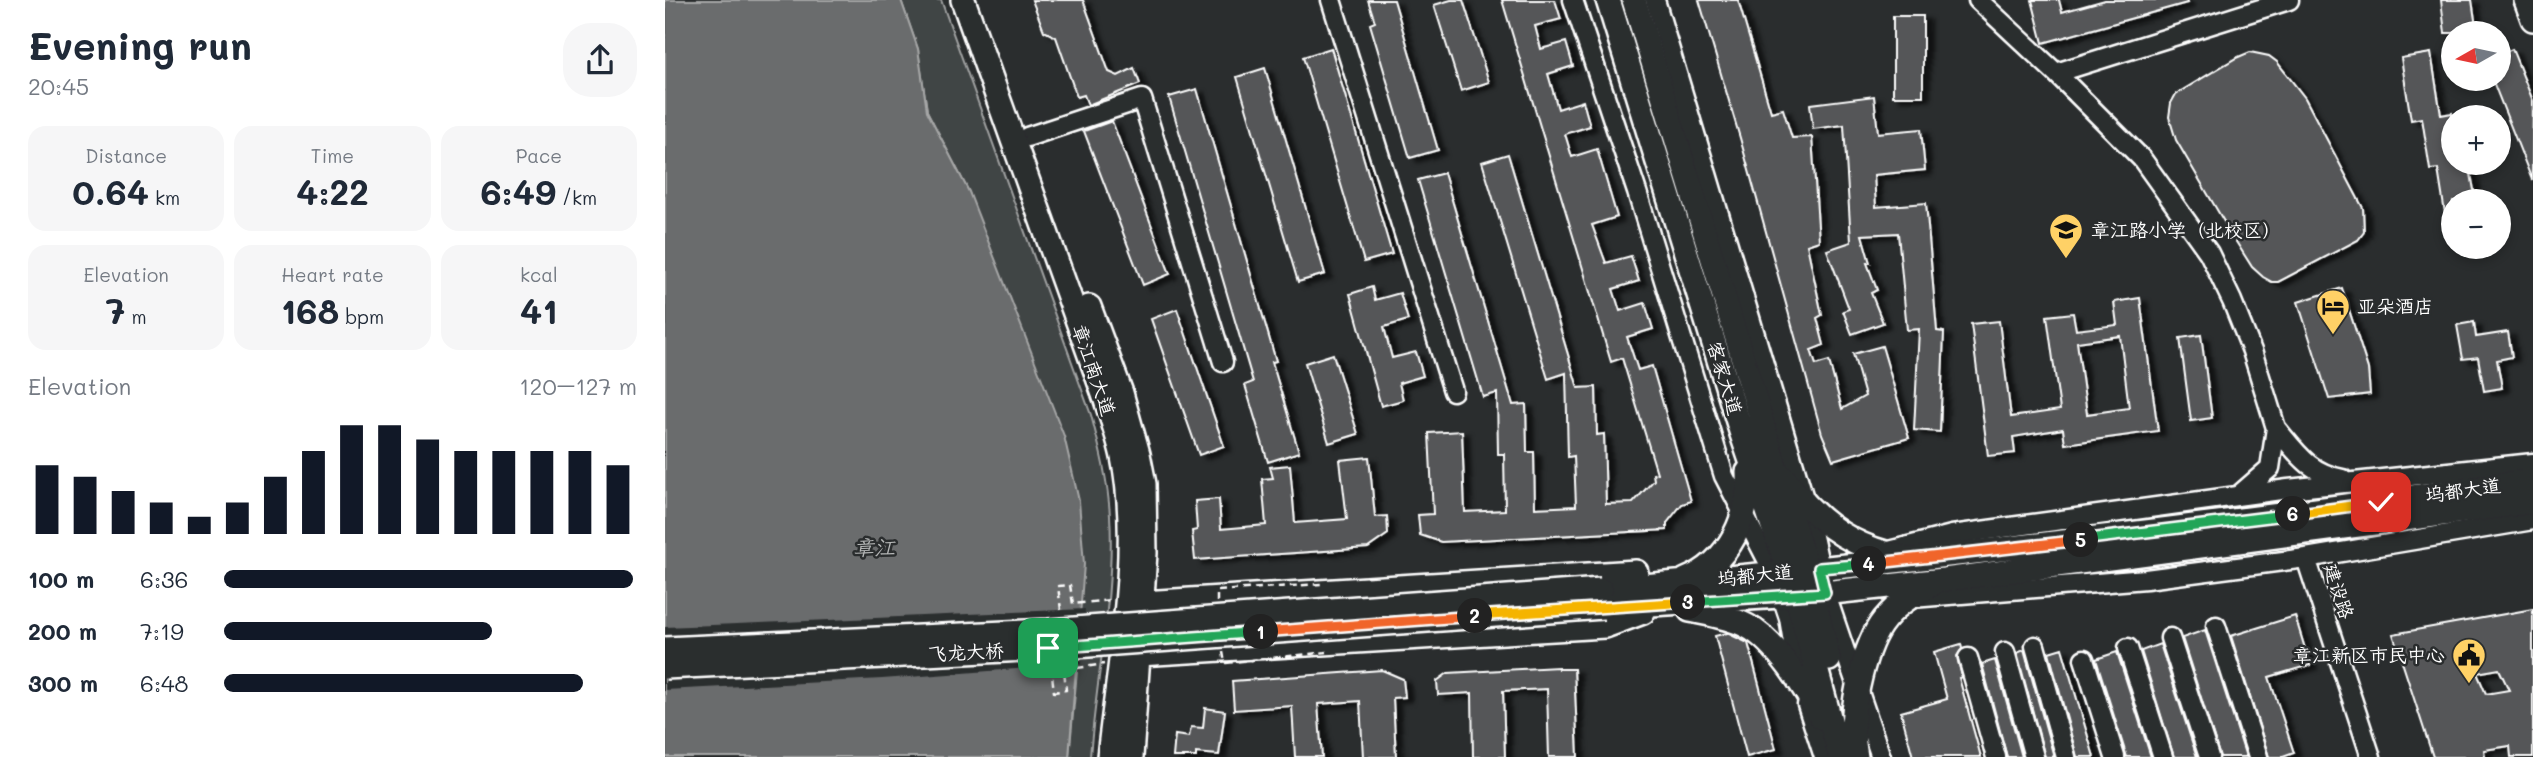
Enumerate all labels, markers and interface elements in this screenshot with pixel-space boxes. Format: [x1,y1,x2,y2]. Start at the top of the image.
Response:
text: Evening run [28,20,252,70]
north arrow [2441,21,2511,91]
map controls [2441,21,2511,259]
button: share [563,23,637,97]
text: 20:45 [28,71,89,101]
button: + [2441,105,2511,175]
text: Distance [85,143,167,168]
text: Time [311,143,354,168]
text: Pace [516,143,562,168]
text: 0.64 [72,168,149,214]
text: 4:22 [296,168,369,214]
text: 6:49 [480,168,556,214]
text: km [149,185,180,210]
text: /km [556,185,597,210]
button: − [2441,189,2511,259]
school or university icon: 章江路小学（北校区） [2047,211,2085,260]
place label: 章江路小学（北校区） [2091,217,2281,242]
text: Elevation [84,262,169,287]
text: Heart rate [281,262,384,287]
text: kcal [520,262,558,287]
text: 7 [106,287,125,333]
text: 168 [281,287,339,333]
text: 41 [520,287,558,333]
hotel icon: 亚朵酒店 [2314,287,2352,336]
place label: 亚朵酒店 [2357,293,2433,318]
text: m [125,304,147,329]
text: bpm [339,304,384,329]
street label: 章江南大道 [1067,321,1122,419]
street label: 客家大道 [1702,338,1749,418]
text: Elevation [28,371,131,401]
text: 120–127 m [519,371,637,401]
pin [2351,472,2411,532]
street label: 坞都大道 [2424,472,2502,507]
icon: check [2362,483,2400,521]
pin: 6 [2275,496,2311,532]
text: 6 [2287,501,2298,526]
pin: 5 [2063,522,2099,558]
text: 5 [2075,527,2086,552]
water label: 章江 [853,533,896,560]
pin: 4 [1851,546,1887,582]
text: 4 [1862,551,1875,576]
street label: 坞都大道 [1716,558,1794,591]
street label: 建设路 [2319,560,2360,622]
text: 100 m [28,564,94,594]
text: 6:36 [140,564,188,594]
pin: 3 [1671,584,1705,620]
text: 3 [1682,589,1693,614]
pin: 2 [1457,598,1493,634]
text: 2 [1469,603,1480,628]
pin: 1 [1243,614,1279,650]
text: 200 m [28,616,97,646]
text: 7:19 [140,616,184,646]
pin [1018,618,1078,678]
text: 1 [1256,619,1265,644]
icon: arrive [1029,629,1067,667]
public building icon: 章江新区市民中心 [2450,636,2488,685]
street label: 飞龙大桥 [927,637,1005,666]
place label: 章江新区市民中心 [2293,642,2445,667]
text: 300 m [28,668,98,698]
text: 6:48 [140,668,188,698]

